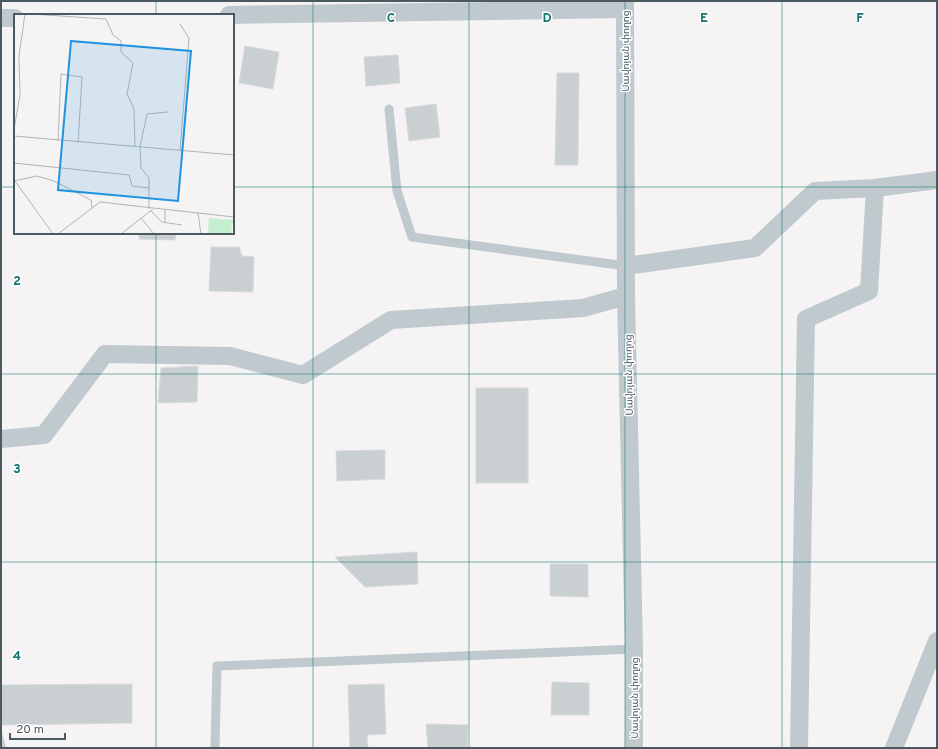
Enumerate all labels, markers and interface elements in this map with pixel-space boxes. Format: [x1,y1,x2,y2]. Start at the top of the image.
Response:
street label: Սավոյան փողոց [620,10,633,92]
text: C [387,11,395,27]
text: D [542,11,552,27]
text: E [700,11,708,27]
text: F [856,11,864,27]
inset map [14,14,234,234]
text: 2 [13,274,21,290]
street label: Սավոյան փողոց [622,334,637,416]
text: 3 [13,462,21,478]
text: 4 [13,649,21,665]
street label: Սավոյան փողոց [629,657,642,739]
scale bar [10,715,65,741]
text: 20 m [16,722,44,738]

